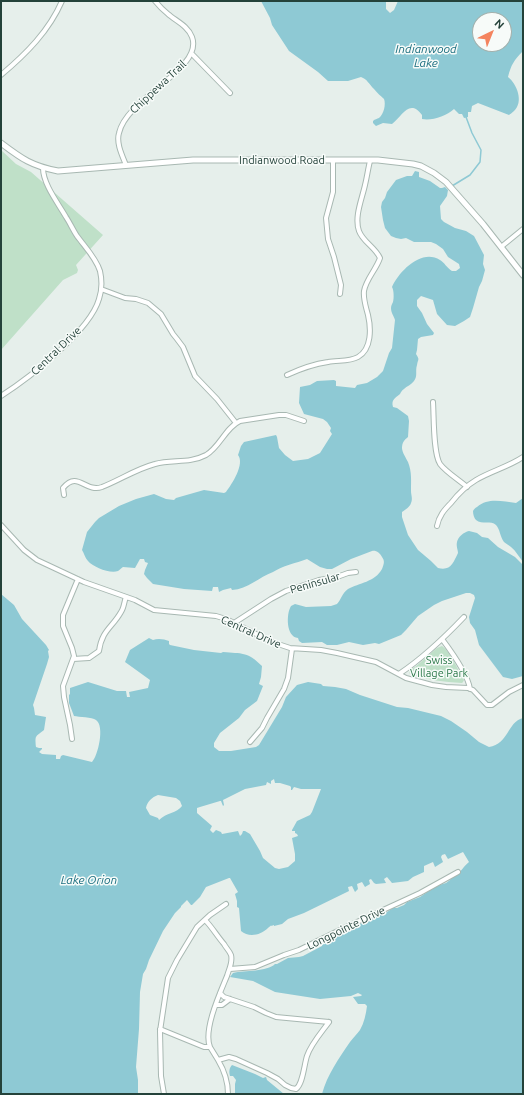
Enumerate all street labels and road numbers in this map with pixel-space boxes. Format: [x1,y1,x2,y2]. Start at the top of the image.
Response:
street label: Chippewa Trail [127,57,189,117]
street label: Indianwood Road [239,153,325,167]
street label: Central Drive [28,324,84,378]
street label: Peninsular [288,570,342,596]
street label: Central Drive [219,613,283,651]
street label: Longpointe Drive [305,903,387,953]

